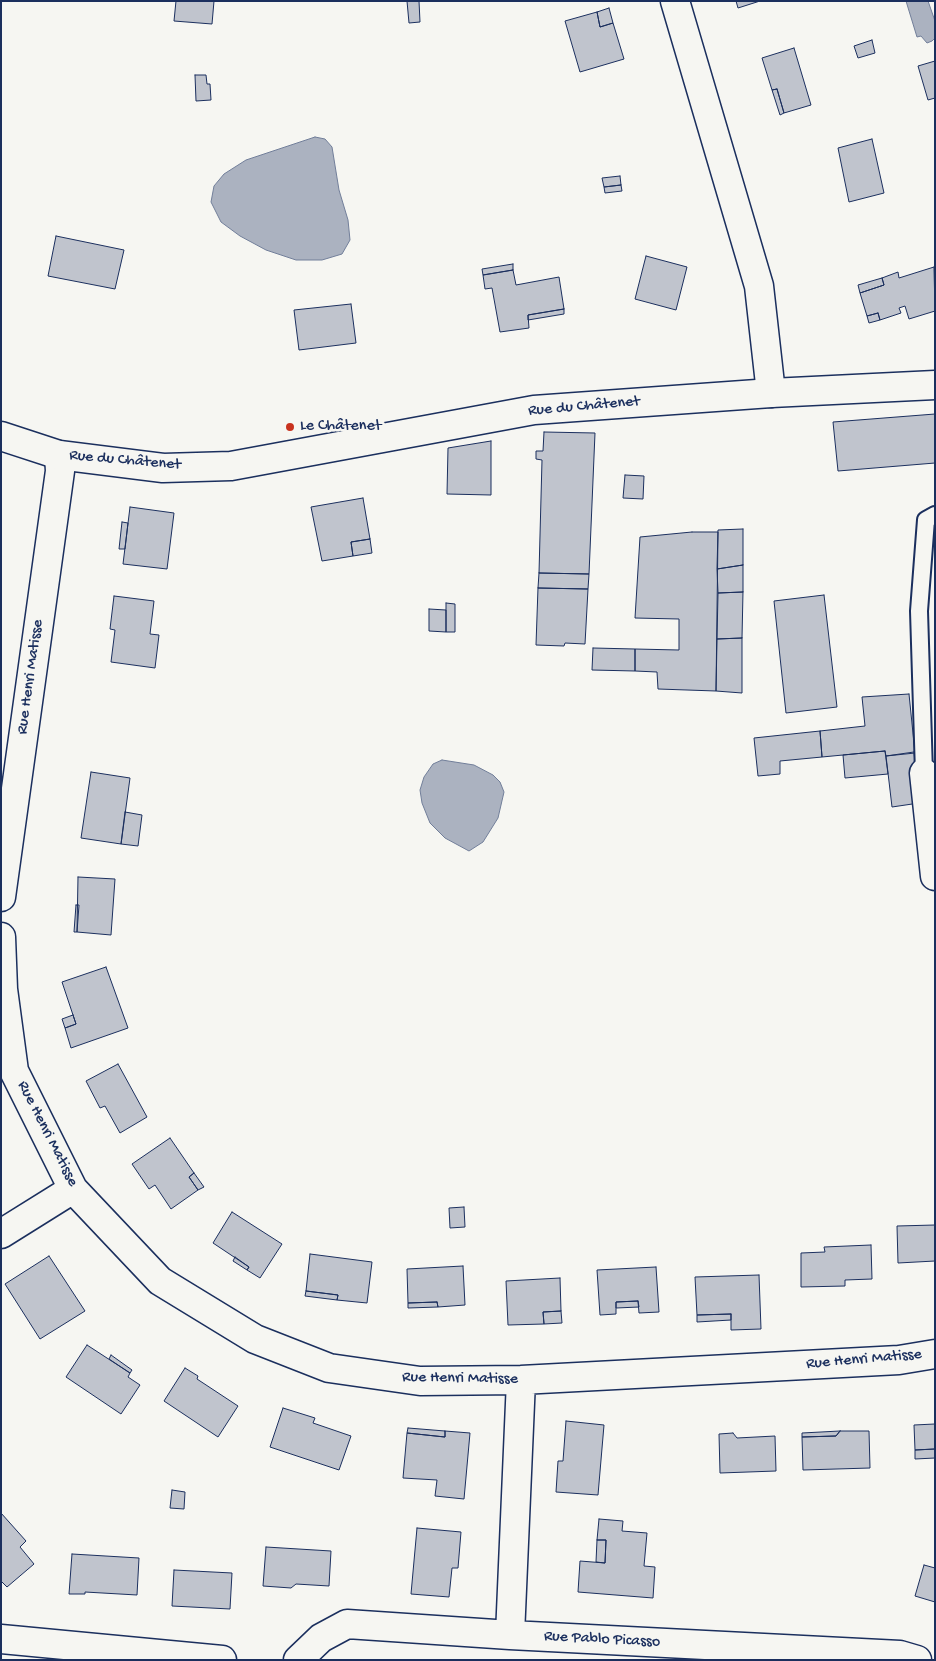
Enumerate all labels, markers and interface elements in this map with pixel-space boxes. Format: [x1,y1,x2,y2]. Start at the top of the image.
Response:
street label: Rue du Châtenet [527,393,641,421]
place label: Le Châtenet [300,417,381,437]
marker: Le Châtenet [284,421,296,433]
street label: Rue du Châtenet [68,447,182,475]
street label: Rue Henri Matisse [13,618,49,736]
street label: Rue Henri Matisse [12,1078,82,1190]
street label: Rue Henri Matisse [805,1345,923,1375]
street label: Rue Henri Matisse [402,1368,518,1390]
street label: Rue Pablo Picasso [543,1627,661,1653]

